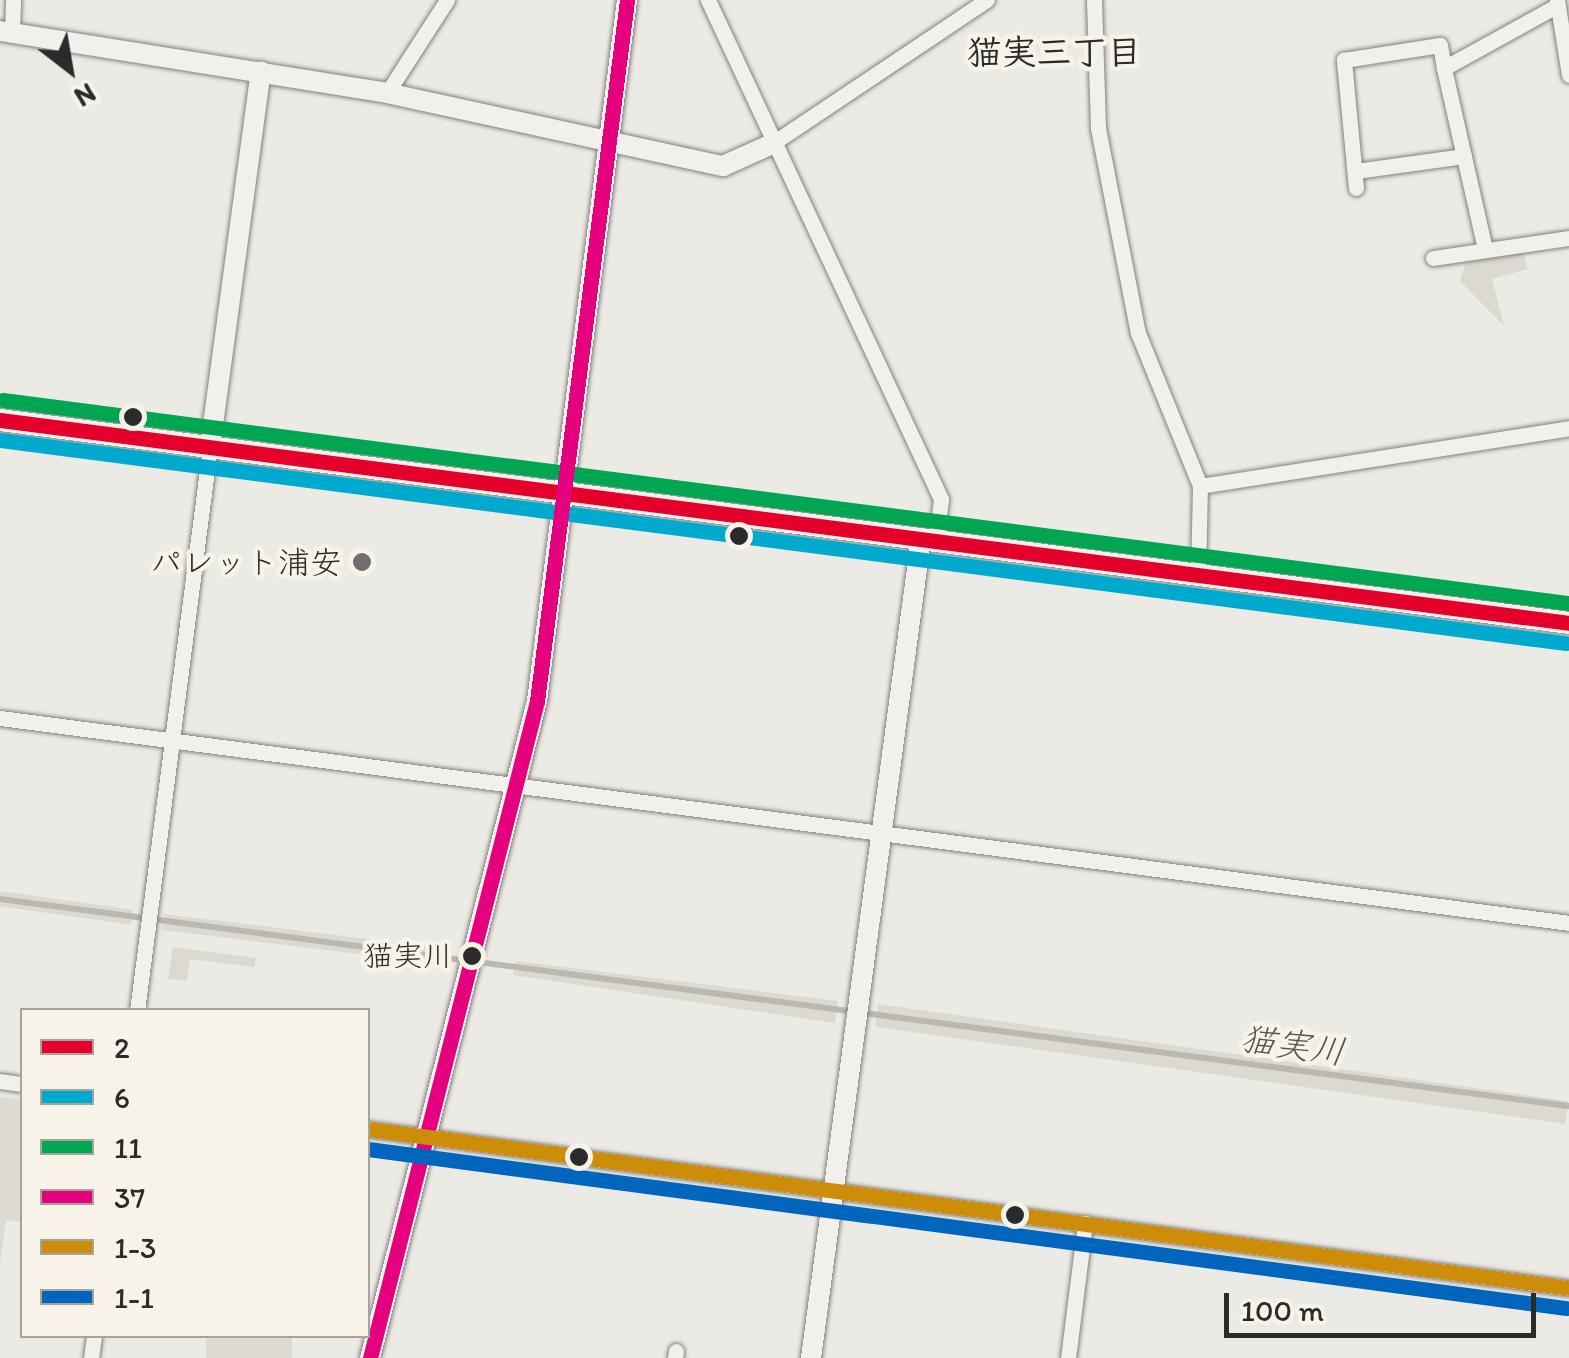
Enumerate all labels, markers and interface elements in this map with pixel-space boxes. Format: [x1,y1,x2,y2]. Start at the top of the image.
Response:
north arrow [20,20,120,120]
district label: 猫実三丁目 [967,31,1141,73]
text: N [69,76,102,115]
unlabelled marker [123,407,143,427]
unlabelled marker [729,526,749,546]
place label: パレット浦安 [150,543,342,581]
marker: パレット浦安 [351,551,373,573]
place label: 猫実川 [363,938,453,974]
marker: 猫実川 [462,946,482,966]
legend [20,1008,370,1338]
water label: 猫実川 [1238,1017,1348,1073]
text: 2 [114,1029,130,1066]
text: 6 [114,1079,130,1116]
text: 11 [114,1129,142,1166]
unlabelled marker [569,1147,589,1167]
text: 37 [114,1179,145,1216]
unlabelled marker [1005,1205,1025,1225]
text: 1-3 [114,1229,156,1266]
scale bar [1229,1273,1542,1335]
text: 1-1 [114,1279,154,1316]
text: 100 m [1241,1292,1324,1329]

